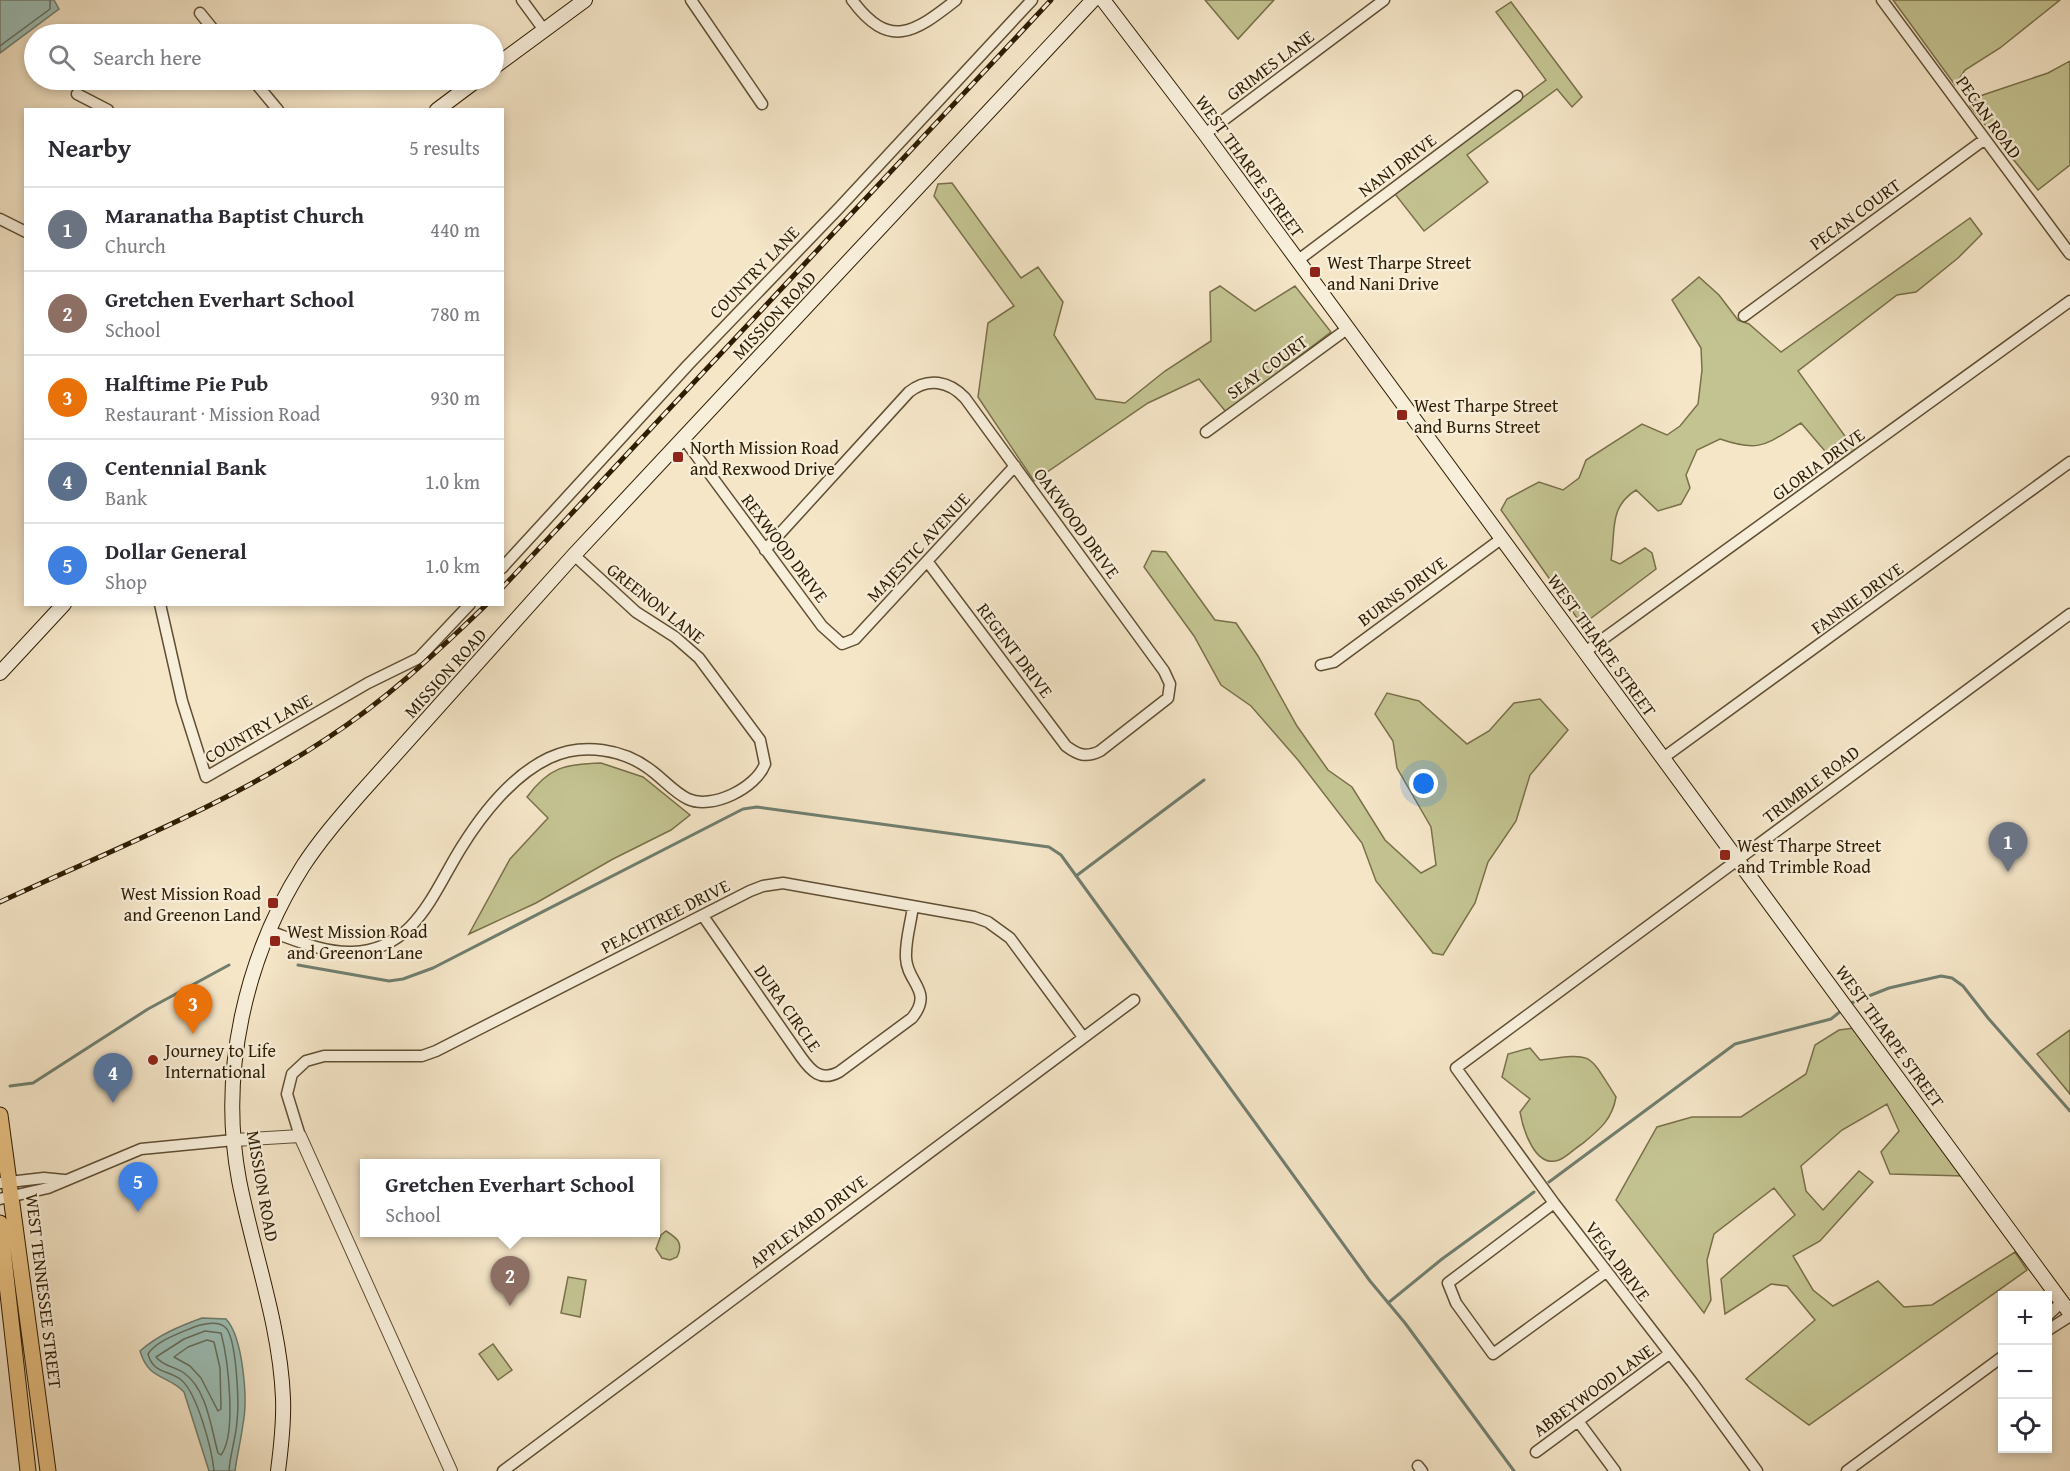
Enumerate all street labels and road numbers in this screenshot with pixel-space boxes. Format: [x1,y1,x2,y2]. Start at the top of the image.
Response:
street label: GRIMES LANE [1220,23,1320,107]
street label: PECAN ROAD [1949,70,2029,164]
street label: WEST THARPE STREET [1189,89,1311,243]
street label: NANI DRIVE [1352,127,1442,203]
street label: PECAN COURT [1804,172,1906,256]
street label: COUNTRY LANE [703,219,805,325]
street label: MISSION ROAD [726,265,822,365]
street label: SEAY COURT [1221,328,1313,406]
street label: GLORIA DRIVE [1766,421,1870,507]
street label: OAKWOOD DRIVE [1027,462,1127,584]
street label: MAJESTIC AVENUE [860,486,976,608]
street label: REXWOOD DRIVE [735,488,835,608]
street label: BURNS DRIVE [1352,549,1452,633]
street label: FANNIE DRIVE [1805,555,1909,641]
street label: GREENON LANE [601,556,711,650]
street label: WEST THARPE STREET [1541,568,1663,722]
street label: REGENT DRIVE [970,597,1060,703]
street label: MISSION ROAD [397,622,493,724]
street label: COUNTRY LANE [199,686,317,770]
street label: TRIMBLE ROAD [1757,738,1865,830]
street label: PEACHTREE DRIVE [596,872,734,960]
street label: DURA CIRCLE [748,959,828,1057]
street label: WEST THARPE STREET [1829,959,1951,1113]
street label: MISSION ROAD [240,1128,286,1244]
street label: APPLEYARD DRIVE [743,1168,873,1274]
street label: WEST TENNESSEE STREET [19,1192,69,1390]
street label: VEGA DRIVE [1579,1215,1657,1307]
street label: ABBEYWOOD LANE [1527,1337,1659,1443]

